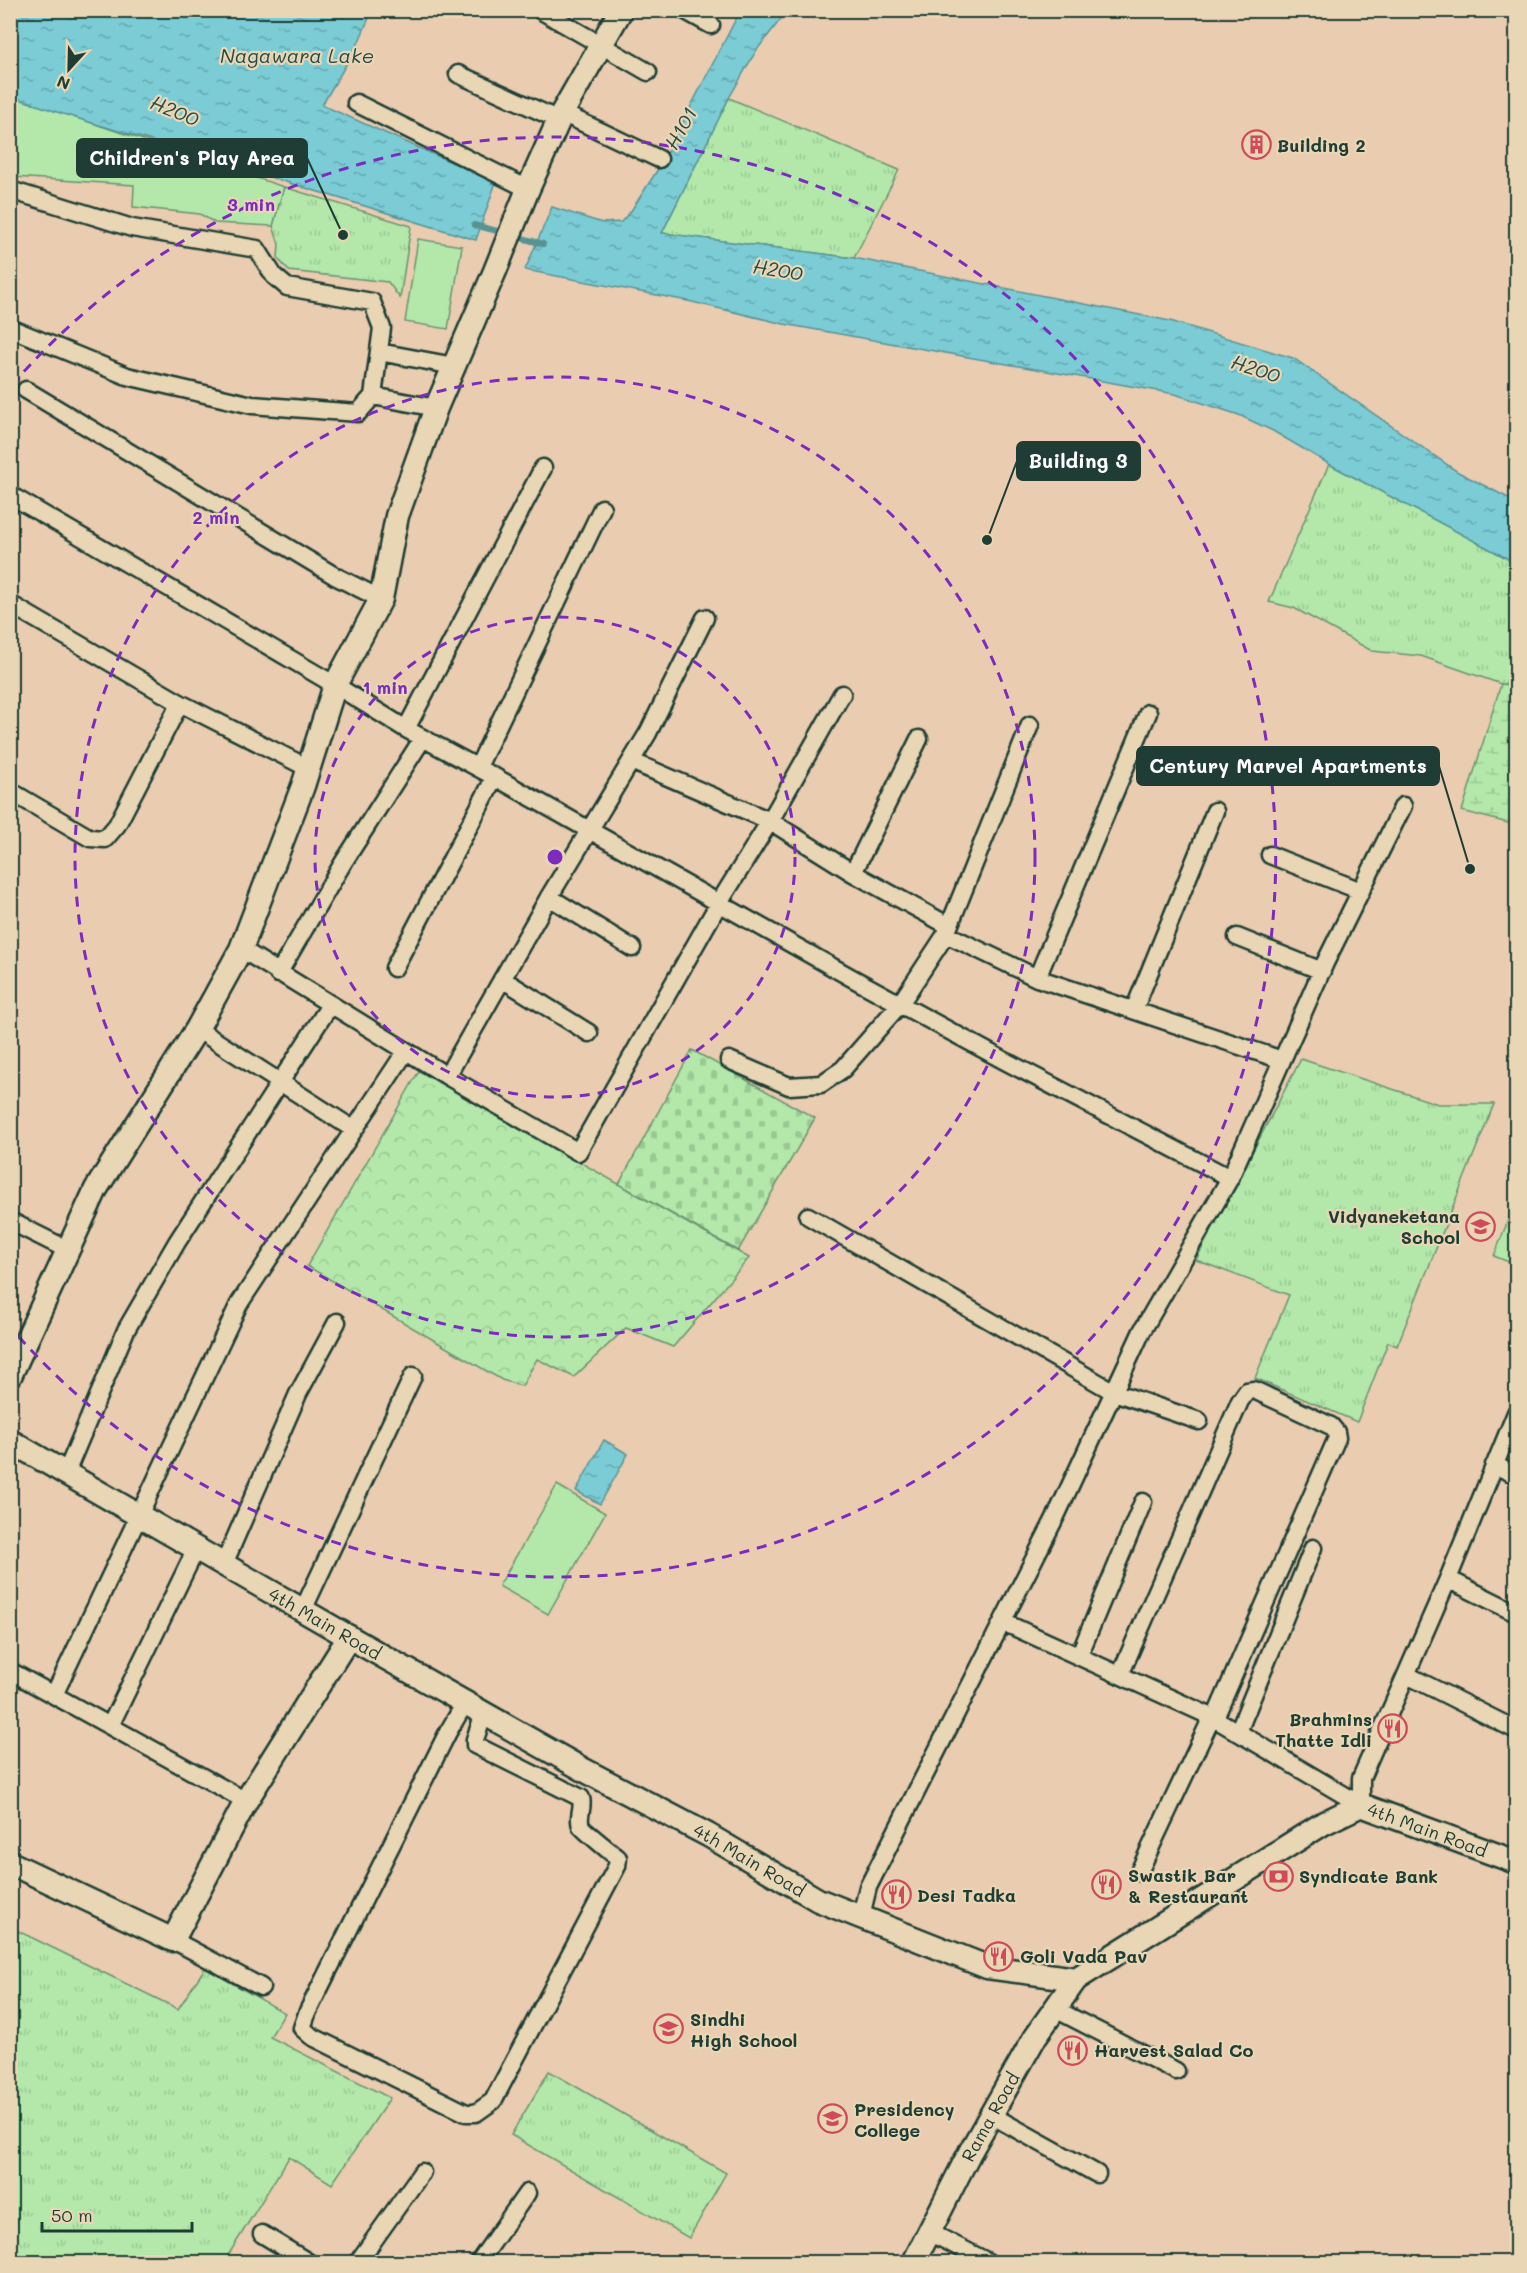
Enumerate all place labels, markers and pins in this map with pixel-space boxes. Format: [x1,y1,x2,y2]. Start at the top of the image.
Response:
building icon: Building 2 [1240,129,1272,161]
place label: Building 2 [1277,133,1365,157]
callout: Children's Play Area [77,139,307,177]
callout: Building 3 [1017,442,1140,480]
callout: Century Marvel Apartments [1137,747,1439,785]
centre of rings [545,847,565,867]
place label: Vidyaneketana School [1328,1204,1460,1249]
school or university icon: Vidyaneketana School [1465,1210,1497,1242]
place label: Brahmins Thatte Idli [1275,1707,1372,1752]
restaurant icon: Brahmins Thatte Idli [1377,1713,1409,1745]
bank icon: Syndicate Bank [1262,1860,1294,1892]
place label: Swastik Bar & Restaurant [1128,1863,1248,1908]
place label: Syndicate Bank [1299,1864,1438,1888]
restaurant icon: Swastik Bar & Restaurant [1091,1869,1123,1901]
restaurant icon: Desi Tadka [880,1879,912,1911]
place label: Desi Tadka [917,1883,1016,1907]
restaurant icon: Goli Vada Pav [983,1940,1015,1972]
place label: Goli Vada Pav [1020,1944,1147,1968]
place label: Sindhi High School [690,2007,797,2052]
school or university icon: Sindhi High School [653,2013,685,2045]
restaurant icon: Harvest Salad Co [1057,2034,1089,2066]
place label: Harvest Salad Co [1094,2038,1253,2062]
place label: Presidency College [854,2097,955,2142]
school or university icon: Presidency College [817,2103,849,2135]

